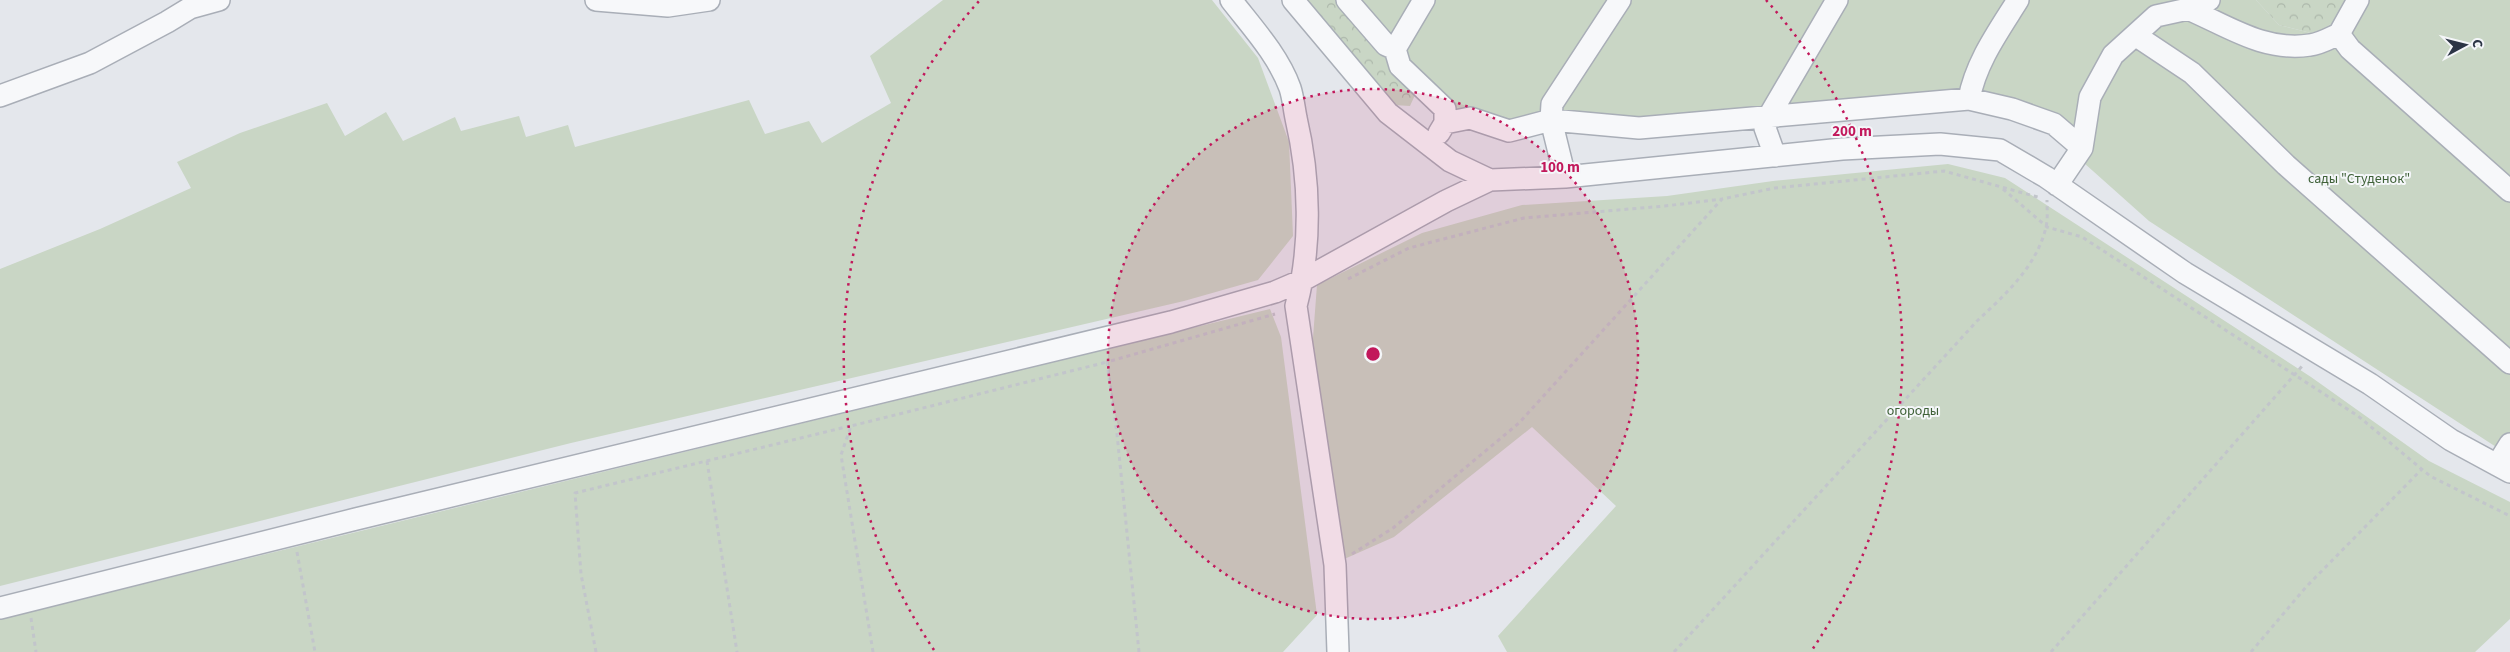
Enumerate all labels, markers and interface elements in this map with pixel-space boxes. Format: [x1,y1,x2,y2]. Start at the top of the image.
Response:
north arrow [2440,20,2490,70]
text: С [2466,38,2487,49]
text: 200 m [1832,121,1872,142]
text: 100 m [1540,157,1580,178]
park label: сады "Студенок" [2308,169,2410,189]
centre of rings [1364,345,1382,363]
park label: огороды [1887,401,1939,421]

